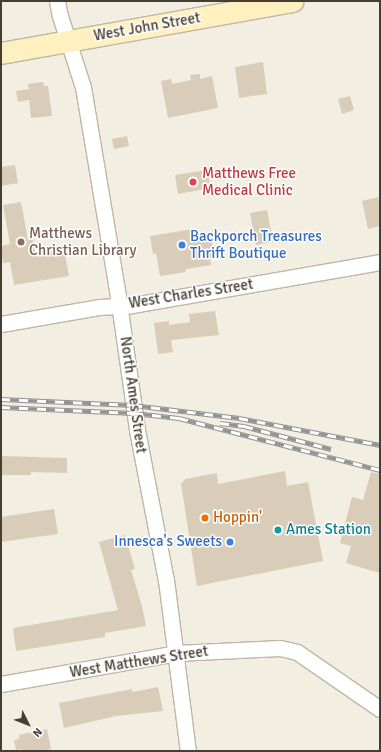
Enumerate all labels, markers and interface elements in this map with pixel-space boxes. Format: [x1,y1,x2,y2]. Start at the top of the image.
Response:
street label: West John Street [92,9,202,45]
place label: Matthews Free Medical Clinic [202,164,296,199]
marker: Matthews Free Medical Clinic [187,176,199,188]
place label: Matthews Christian Library [29,224,137,259]
place label: Backporch Treasures Thrift Boutique [190,227,322,262]
marker: Matthews Christian Library [16,237,26,247]
marker: Backporch Treasures Thrift Boutique [177,240,187,250]
street label: West Charles Street [127,275,255,313]
street label: North Ames Street [116,335,150,455]
place label: Hoppin' [213,509,262,527]
marker: Hoppin' [200,513,210,523]
place label: Ames Station [286,521,371,539]
marker: Ames Station [273,525,283,535]
place label: Innesca's Sweets [114,533,222,551]
marker: Innesca's Sweets [225,537,235,547]
street label: West Matthews Street [68,642,210,682]
north arrow [8,704,48,744]
text: N [30,725,45,740]

